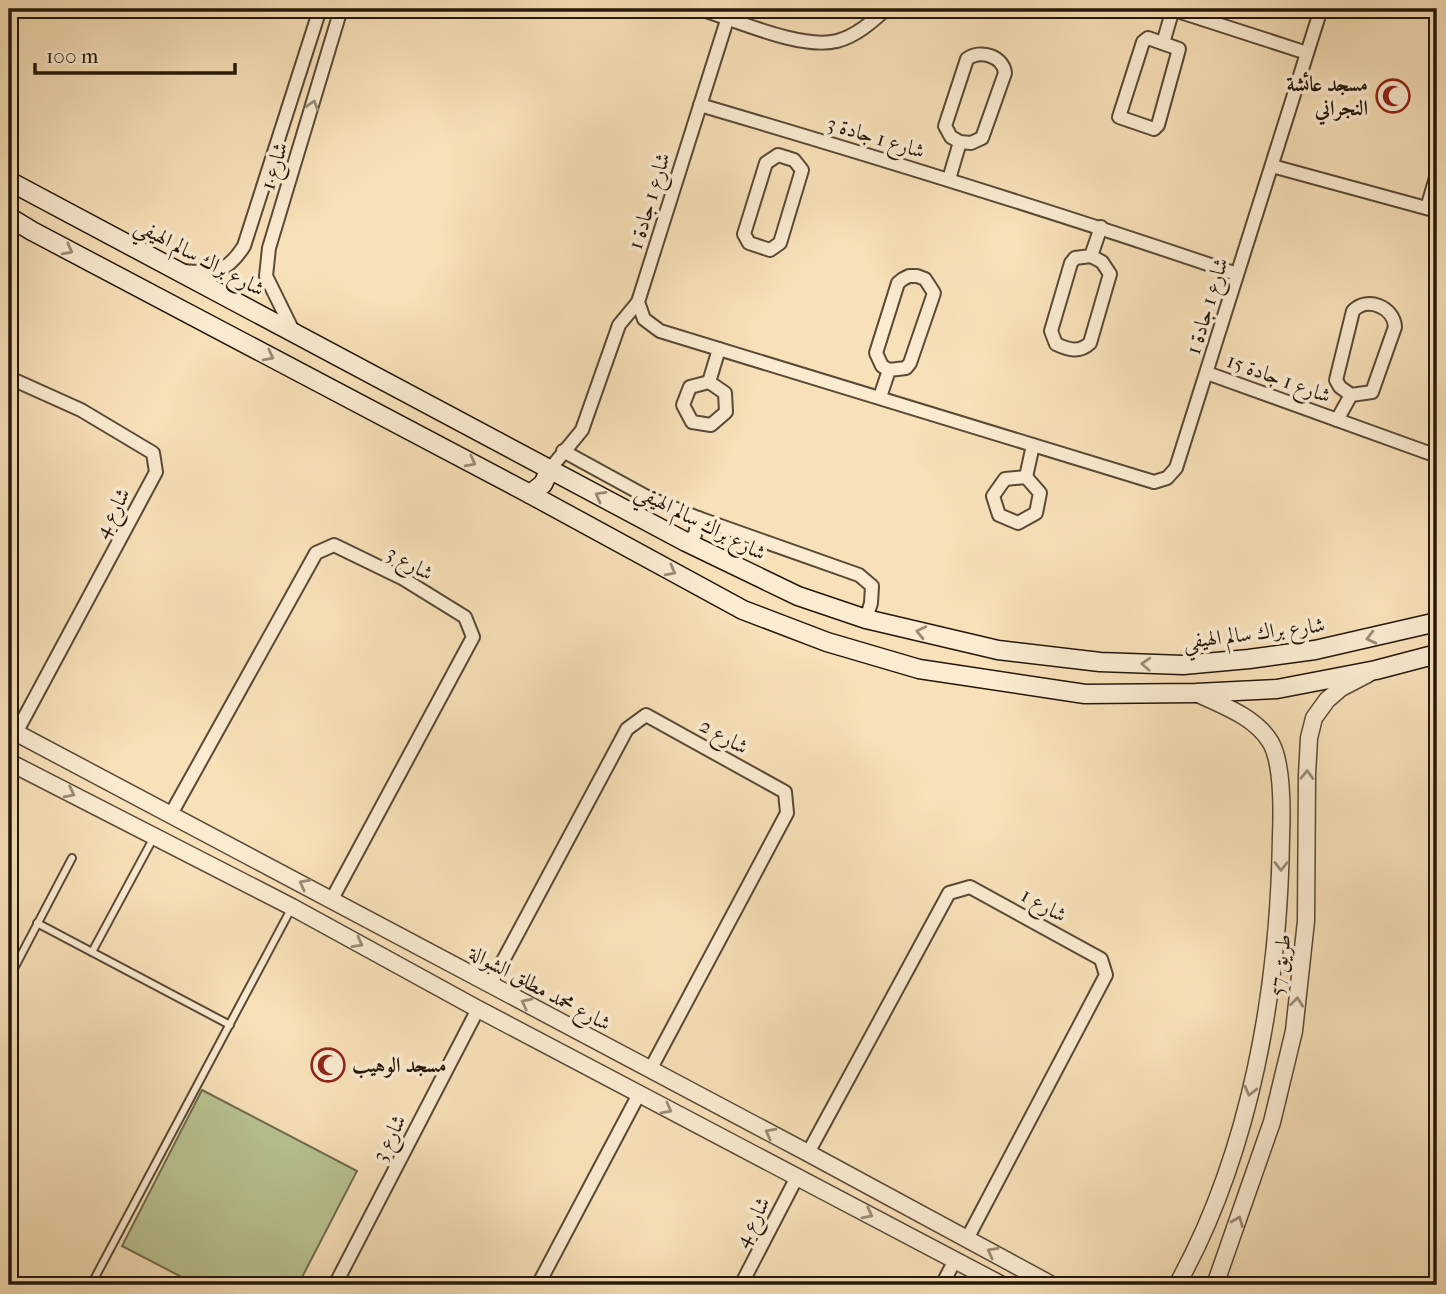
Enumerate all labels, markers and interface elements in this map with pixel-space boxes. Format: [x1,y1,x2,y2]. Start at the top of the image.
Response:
scale bar [35,32,234,76]
text: 100 m [46,44,99,68]
place label: مسجد عائشة النجراني [1286,72,1368,126]
mosque icon: مسجد عائشة النجراني [1374,77,1412,115]
one-way arrow [304,99,319,111]
street label: شارع 1 جادة 3 [823,111,928,169]
street label: شارع 1 [255,139,298,194]
street label: شارع 1 جادة 1 [623,150,681,254]
street label: شارع براك سالم الهيفي [128,213,269,308]
one-way arrow [61,242,73,256]
street label: شارع 1 جادة 1 [1181,255,1239,359]
one-way arrow [262,348,275,362]
street label: شارع 1 جادة 15 [1222,348,1334,414]
one-way arrow [463,454,476,468]
street label: شارع براك سالم الهيفي [628,479,770,572]
street label: شارع 4 [89,484,140,545]
one-way arrow [595,491,607,504]
street label: شارع 3 [380,540,438,591]
one-way arrow [663,563,676,576]
street label: شارع براك سالم الهيفي [1182,612,1327,662]
one-way arrow [915,626,927,641]
one-way arrow [1365,630,1377,644]
one-way arrow [1140,656,1151,671]
street label: شارع 2 [693,713,752,764]
one-way arrow [1300,769,1315,780]
one-way arrow [62,784,75,798]
one-way arrow [1273,861,1288,872]
one-way arrow [299,879,311,893]
street label: شارع 1 [1014,883,1071,932]
street label: طريق 57 [1264,933,1297,997]
one-way arrow [351,935,363,949]
street label: شارع محمد مطلق الشوالة [461,940,615,1041]
one-way arrow [1289,996,1304,1007]
one-way arrow [521,998,533,1012]
mosque icon: مسجد الوهيب [309,1046,347,1084]
place label: مسجد الوهيب [352,1053,446,1079]
one-way arrow [1244,1085,1259,1097]
one-way arrow [659,1100,672,1114]
street label: شارع 3 [367,1110,416,1168]
one-way arrow [765,1128,777,1141]
street label: شارع 4 [729,1193,780,1254]
one-way arrow [861,1206,873,1220]
one-way arrow [1230,1216,1244,1229]
one-way arrow [987,1247,999,1261]

